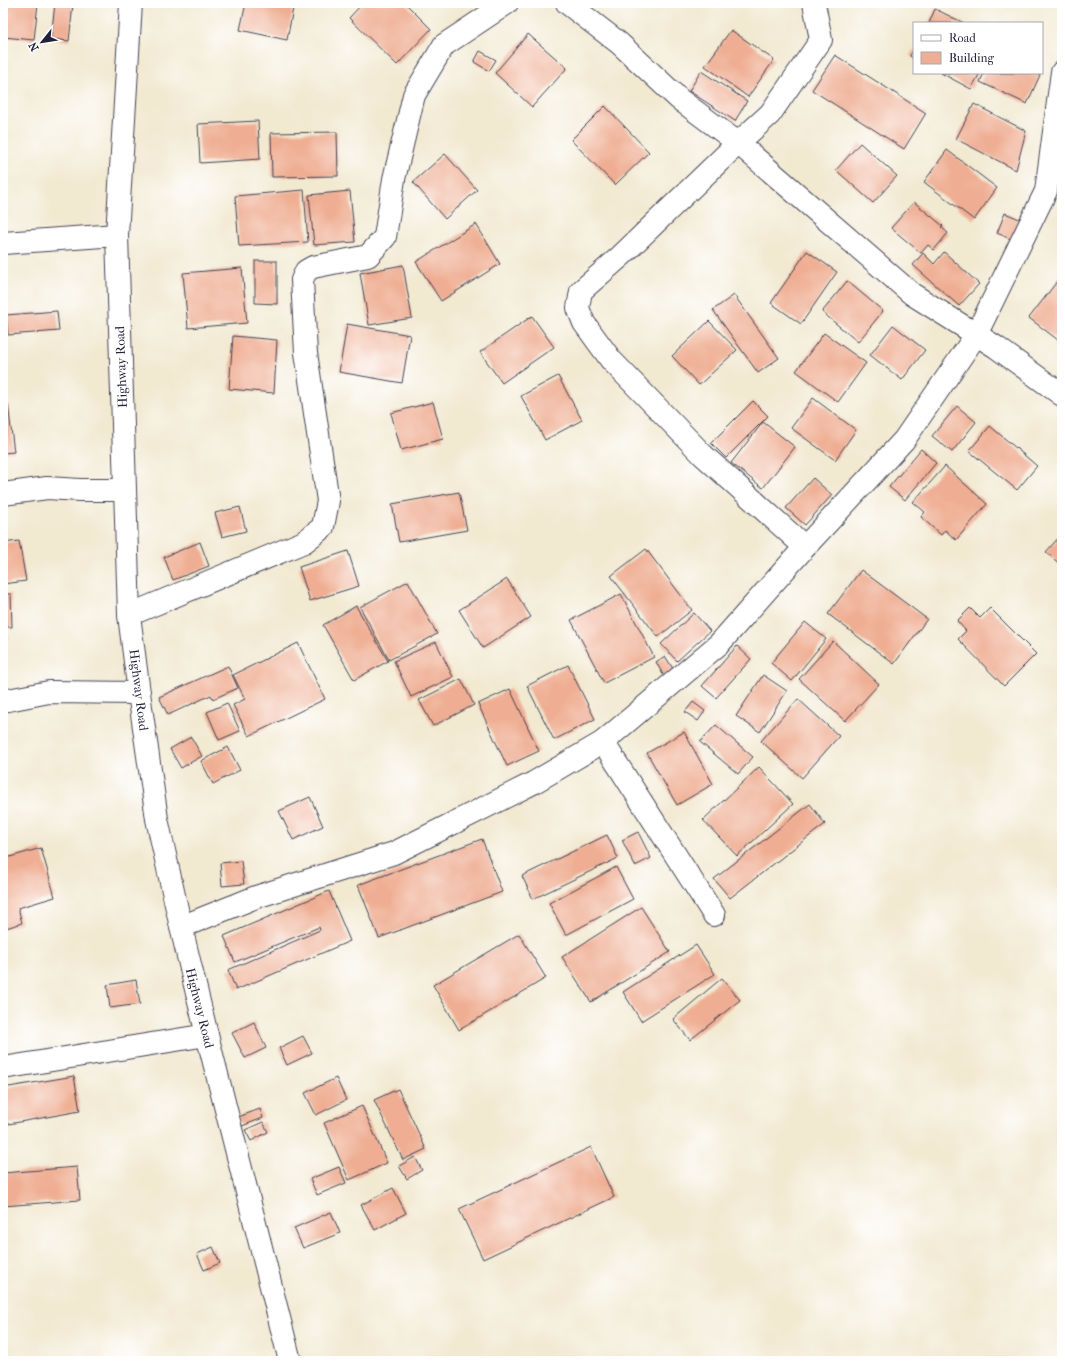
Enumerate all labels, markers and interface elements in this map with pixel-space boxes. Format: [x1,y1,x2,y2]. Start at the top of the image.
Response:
north arrow [22,22,62,62]
legend [913,22,1043,74]
text: Road [949,31,976,45]
text: N [26,39,41,54]
text: Building [949,51,994,65]
street label: Highway Road [112,325,130,408]
street label: Highway Road [127,648,152,733]
street label: Highway Road [183,966,217,1051]

